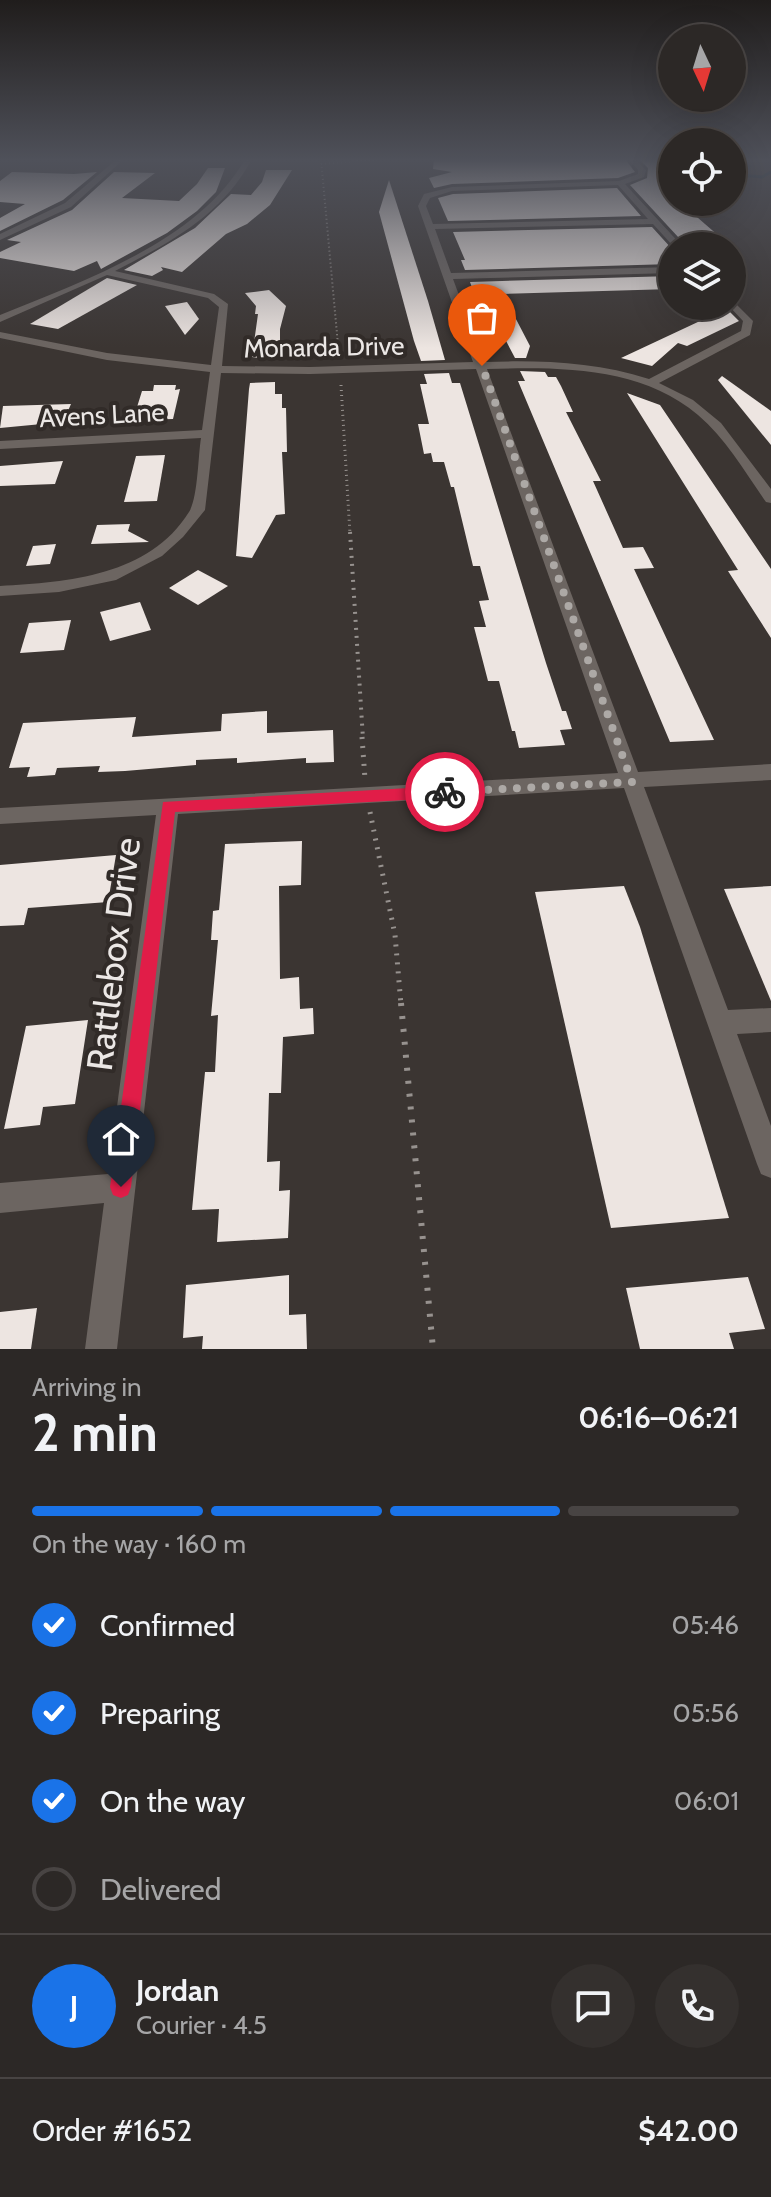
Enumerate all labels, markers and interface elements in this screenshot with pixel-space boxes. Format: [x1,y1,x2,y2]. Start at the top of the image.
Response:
north arrow [658,24,746,112]
map controls [658,24,746,320]
button: locate [658,128,746,216]
button: layers [658,232,746,320]
pin [448,284,516,366]
icon: bag [460,296,504,340]
street label: Monarda Drive [243,330,405,364]
street label: Avens Lane [39,396,165,434]
courier [405,752,485,832]
icon: bike [423,770,467,814]
street label: Rattlebox Drive [77,835,149,1073]
pin [87,1105,155,1187]
icon: home [99,1117,143,1161]
text: Arriving in [32,1371,142,1403]
text: 06:16–06:21 [578,1399,739,1436]
text: 2 min [32,1401,158,1464]
text: On the way · 160 m [32,1528,246,1560]
icon: check [32,1603,76,1647]
text: Confirmed [100,1607,235,1644]
text: 05:46 [672,1609,739,1641]
icon: check [32,1691,76,1735]
text: Preparing [100,1695,220,1732]
text: 05:56 [673,1697,739,1729]
icon: check [32,1779,76,1823]
text: On the way [100,1783,245,1820]
text: 06:01 [674,1785,739,1817]
text: Delivered [100,1871,221,1908]
button: chat [551,1964,635,2048]
button: phone [655,1964,739,2048]
text: Jordan [136,1972,219,2009]
text: J [70,1988,78,2025]
text: Courier · 4.5 [136,2009,267,2041]
text: Order #1652 [32,2112,192,2149]
text: $42.00 [638,2112,739,2149]

